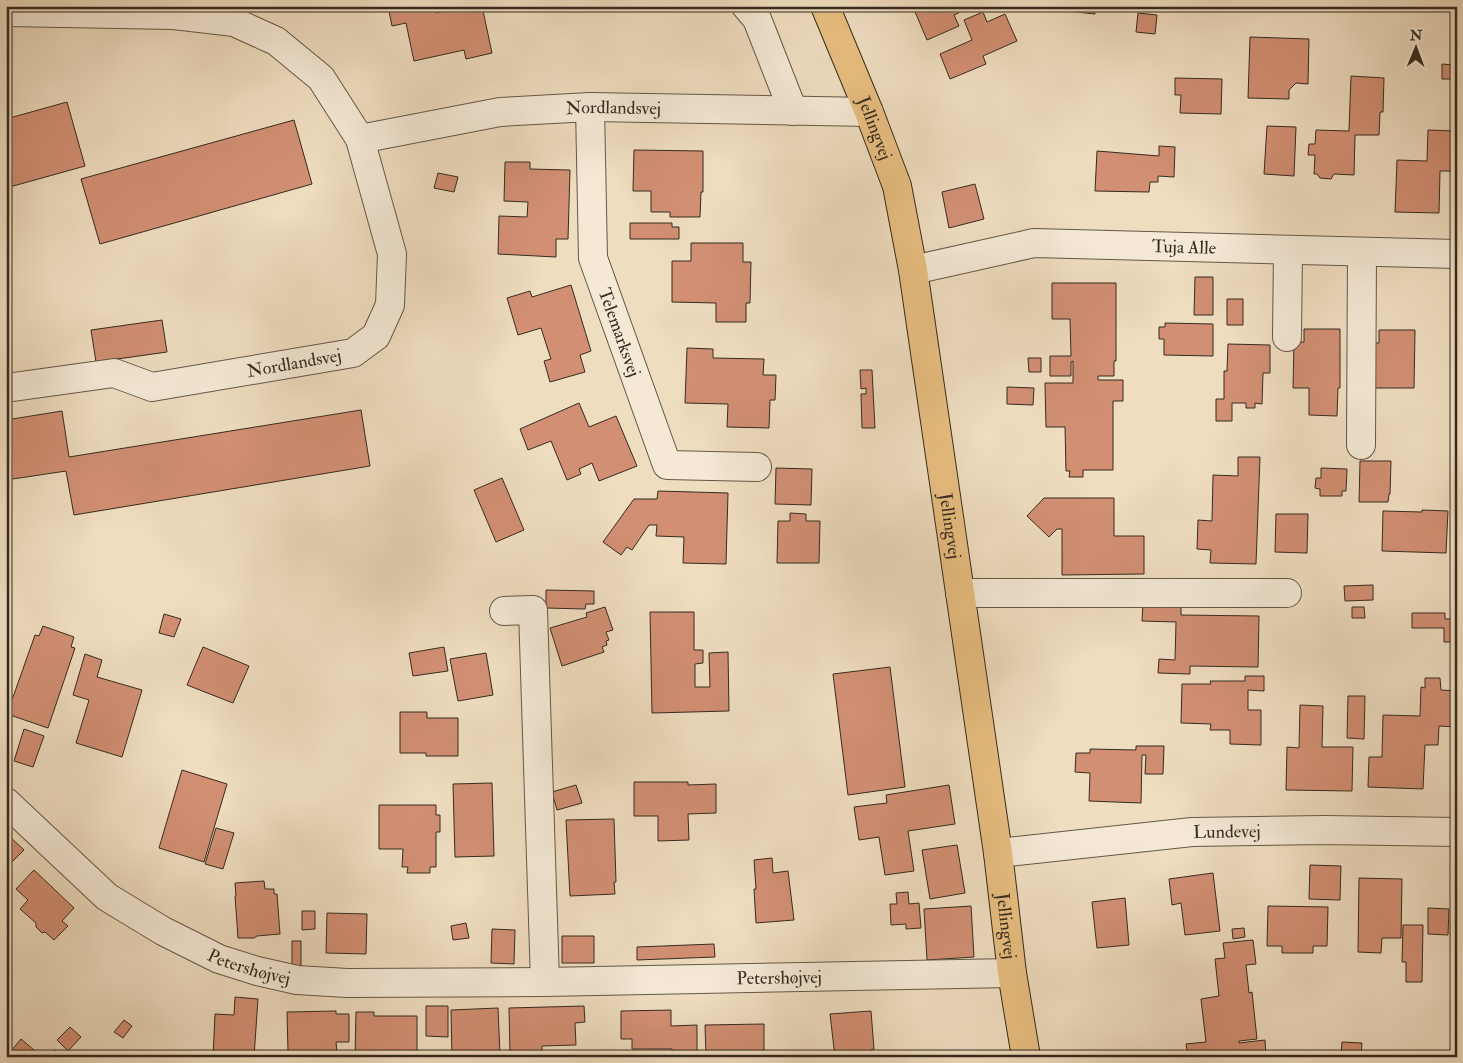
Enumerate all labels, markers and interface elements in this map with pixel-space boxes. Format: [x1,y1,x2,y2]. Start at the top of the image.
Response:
north arrow [1390,22,1440,72]
text: N [1409,27,1423,44]
street label: Jellingvej [851,92,897,163]
street label: Nordlandsvej [565,96,661,120]
street label: Tuja Alle [1151,235,1217,260]
street label: Telemarksvej [593,285,646,380]
street label: Nordlandsvej [245,344,343,383]
street label: Jellingvej [934,490,966,560]
street label: Lundevej [1193,820,1261,844]
street label: Jellingvej [991,891,1021,960]
street label: Petershøjvej [203,944,293,990]
street label: Petershøjvej [736,966,822,990]

